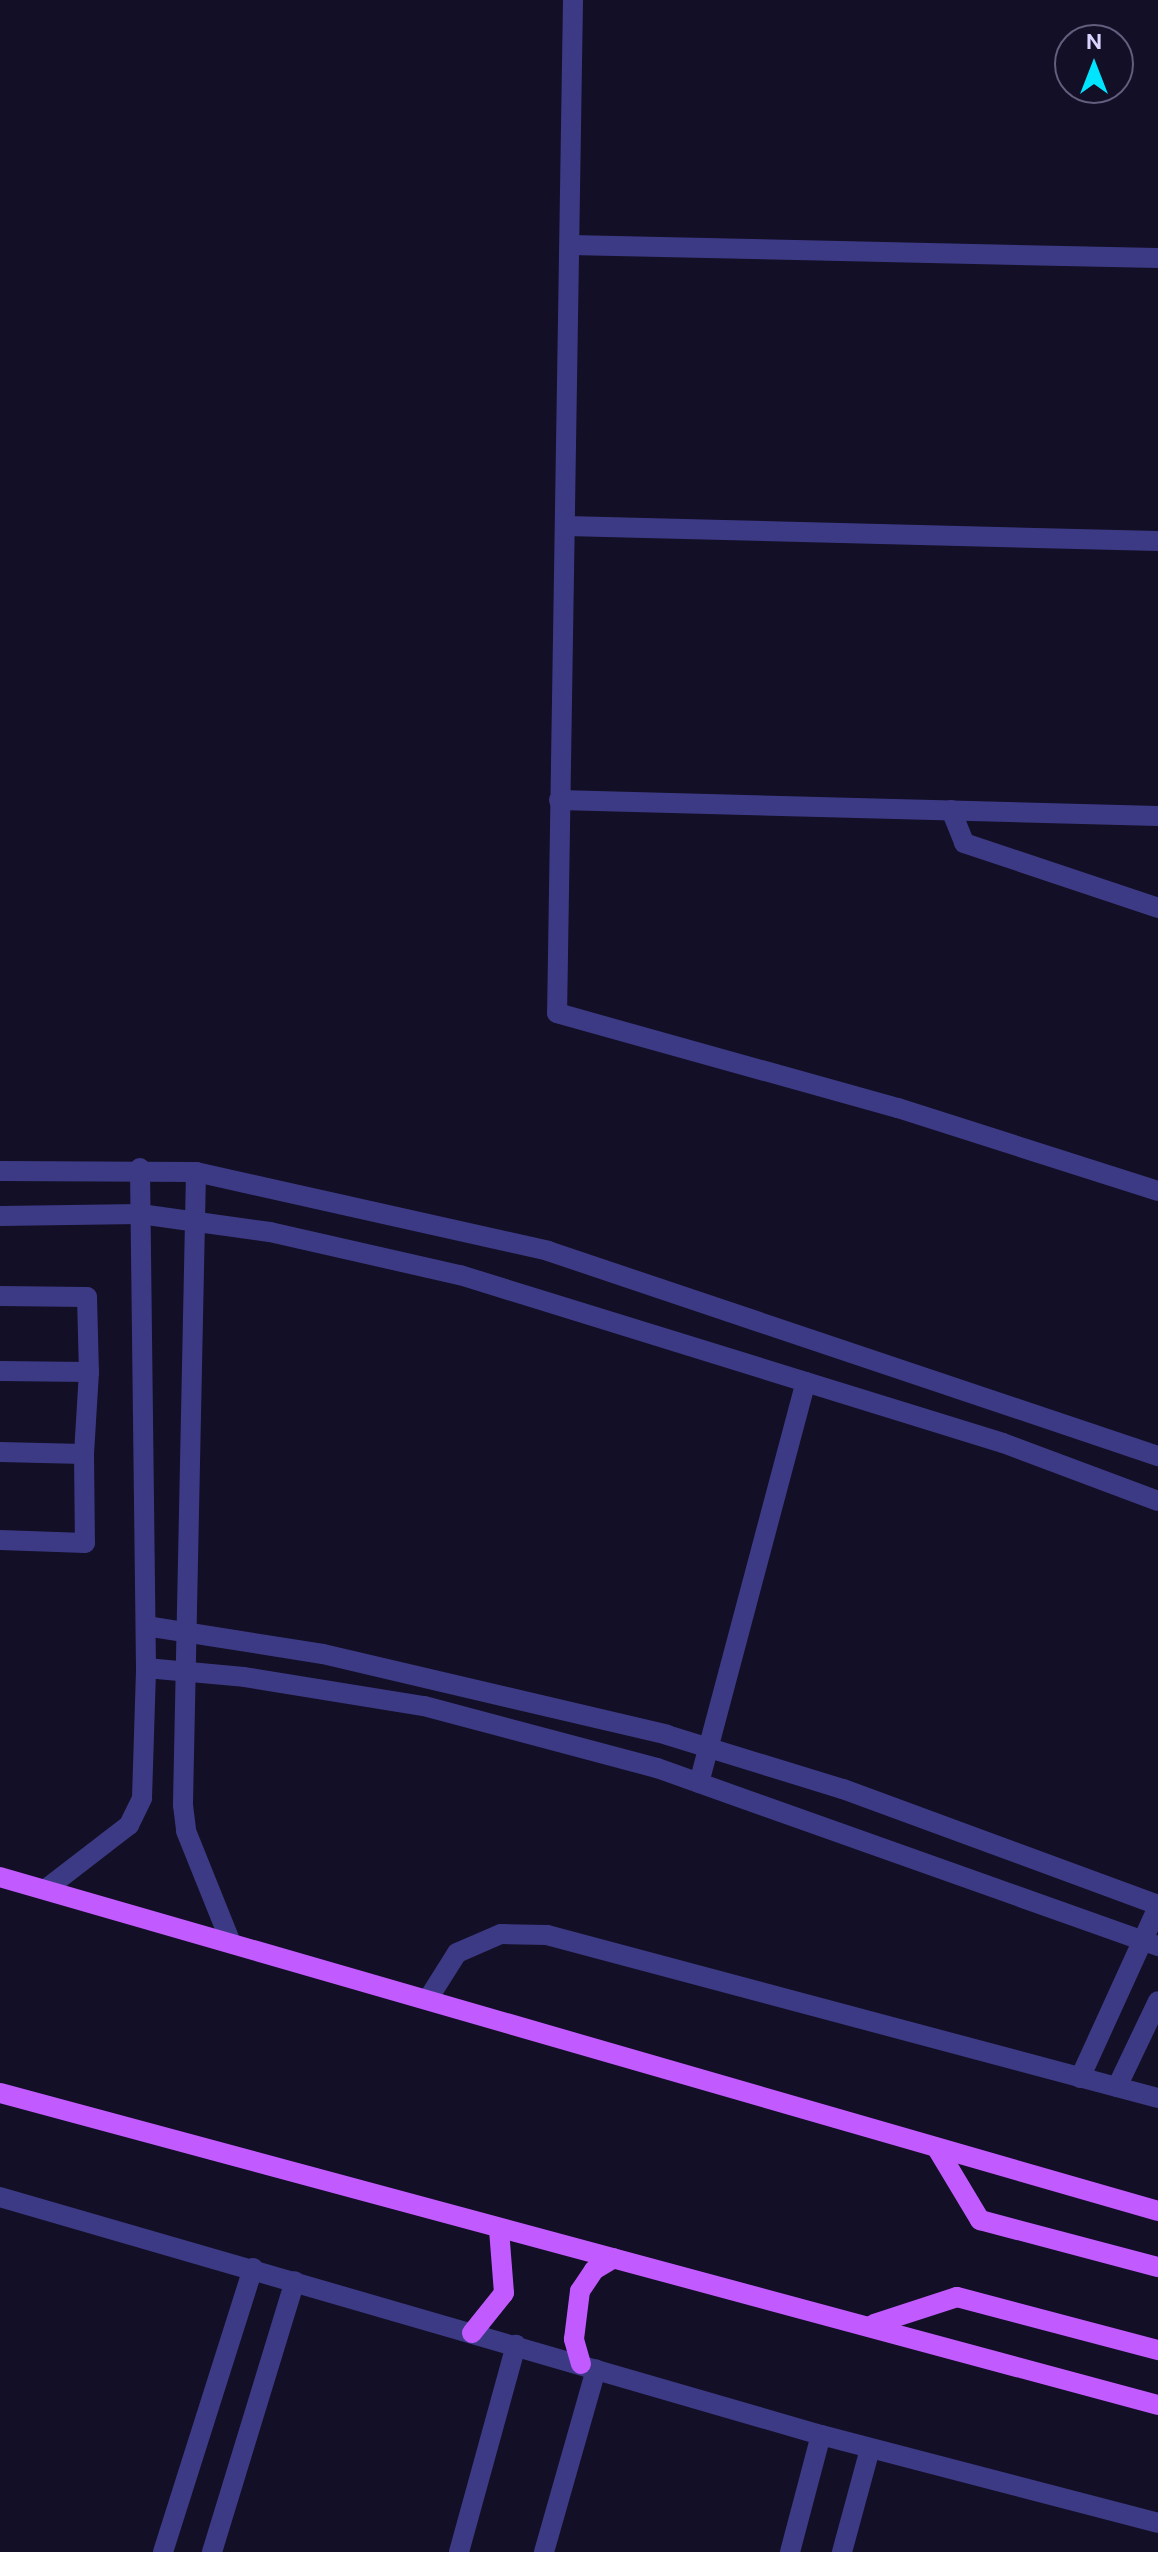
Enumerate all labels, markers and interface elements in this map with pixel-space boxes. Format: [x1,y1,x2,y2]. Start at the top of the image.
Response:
north arrow [1054,24,1134,104]
text: N [1086,27,1102,56]

